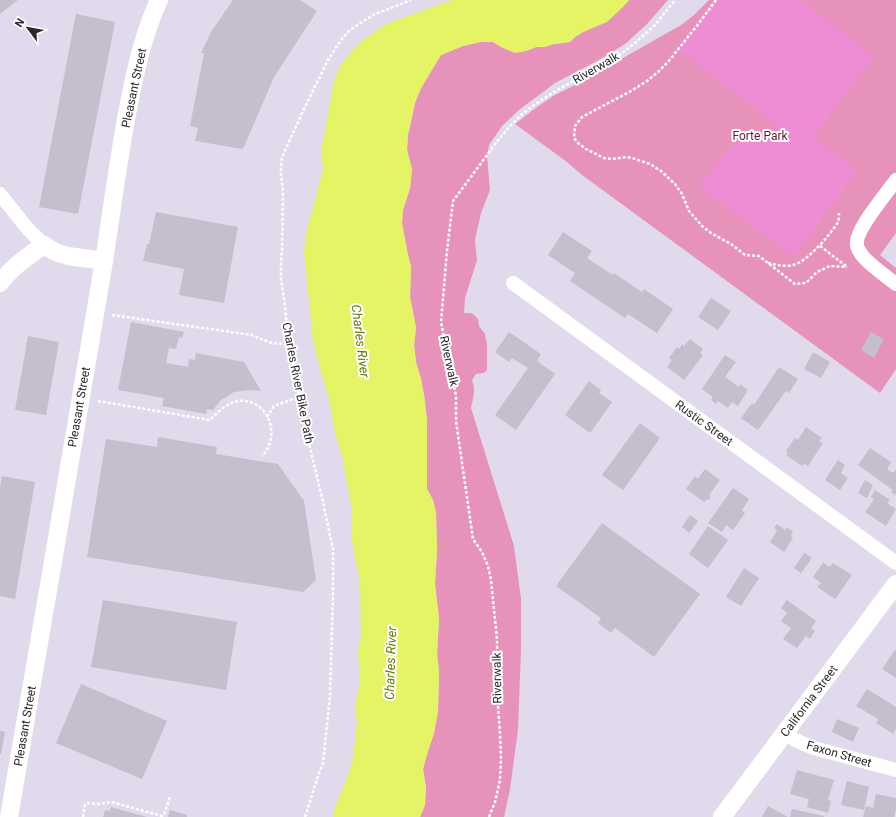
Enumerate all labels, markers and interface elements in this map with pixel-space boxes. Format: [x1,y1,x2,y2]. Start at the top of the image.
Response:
north arrow [8,8,48,48]
text: N [12,16,28,30]
street label: Pleasant Street [119,47,149,129]
street label: Riverwalk [570,49,622,87]
park label: Forte Park [732,129,788,143]
water label: Charles River [349,304,373,379]
street label: Charles River Bike Path [279,321,317,445]
street label: Riverwalk [437,335,461,388]
street label: Pleasant Street [65,366,93,448]
street label: Rustic Street [672,397,736,449]
water label: Charles River [382,625,399,700]
street label: Riverwalk [490,651,504,704]
street label: California Street [778,662,841,740]
street label: Pleasant Street [11,685,39,767]
street label: Faxon Street [805,738,873,770]

